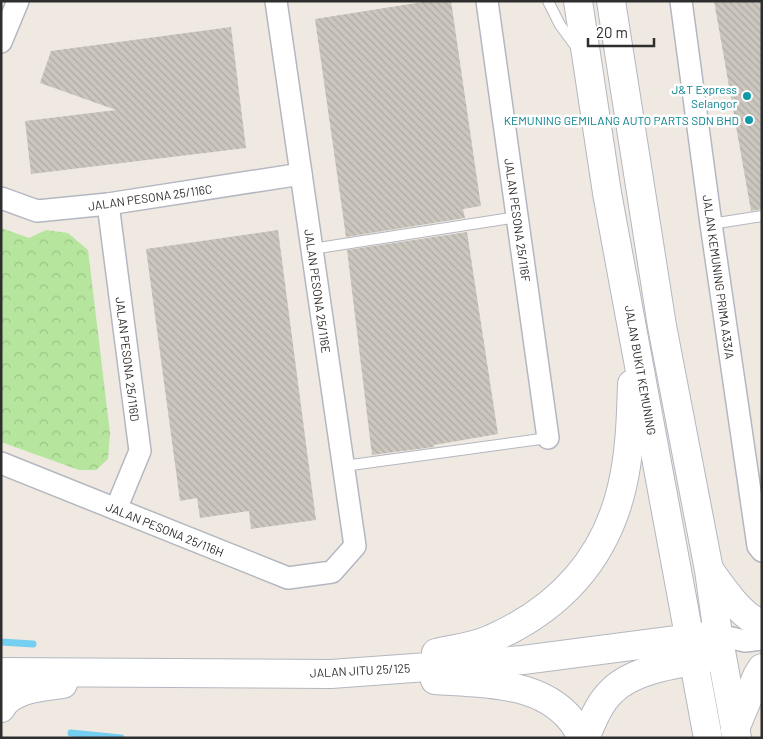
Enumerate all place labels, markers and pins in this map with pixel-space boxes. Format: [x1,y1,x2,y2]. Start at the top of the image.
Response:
place label: J&T Express Selangor [671,82,738,110]
marker: J&T Express Selangor [741,90,753,102]
place label: KEMUNING GEMILANG AUTO PARTS SDN BHD [504,113,739,127]
marker: KEMUNING GEMILANG AUTO PARTS SDN BHD [743,114,755,126]

